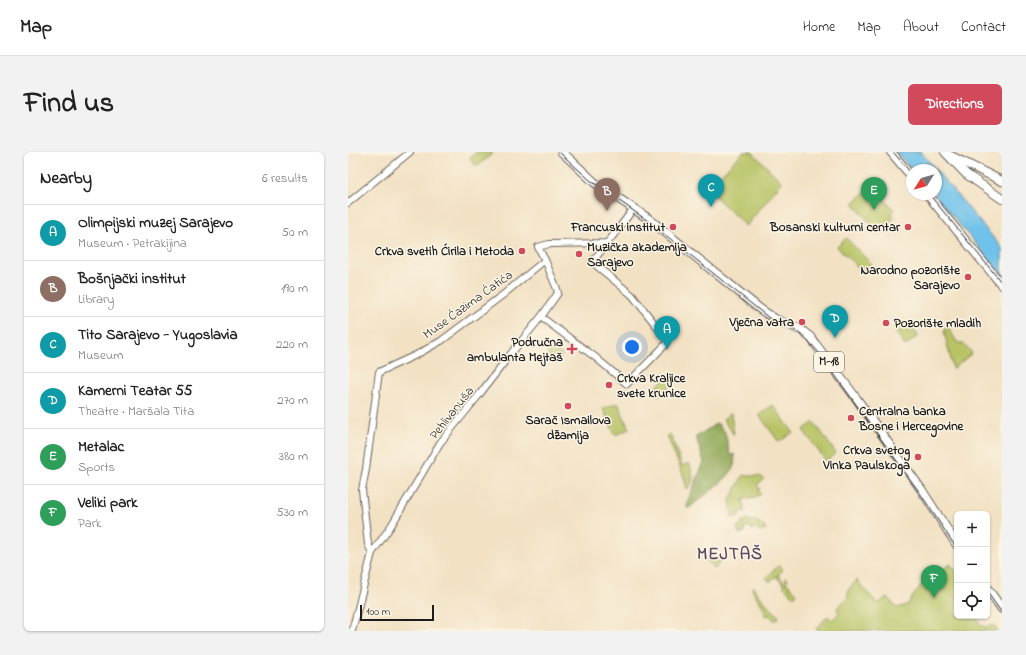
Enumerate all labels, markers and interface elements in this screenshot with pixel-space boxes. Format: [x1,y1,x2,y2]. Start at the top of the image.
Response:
text: Map [20,14,52,41]
text: Home [803,17,835,38]
text: Map [857,17,881,38]
text: About [903,17,939,38]
text: Contact [961,17,1006,38]
text: Find us [24,84,114,125]
button: Directions [908,84,1002,125]
north arrow [906,164,942,200]
text: Nearby [40,166,92,191]
text: 6 results [262,169,308,188]
pin: C [698,174,724,207]
pin: E [861,177,887,210]
pin: B [594,178,620,211]
text: Olimpijski muzej Sarajevo [78,212,233,234]
place label: Francuski institut [570,218,666,237]
place label: Bosanski kulturni centar [769,218,901,237]
marker: Francuski institut [668,222,678,232]
marker: Bosanski kulturni centar [903,222,913,232]
text: A [49,223,57,242]
text: 50 m [282,223,308,242]
text: Museum · Petrakijina [78,234,187,253]
place label: Muzička akademija Sarajevo [587,238,687,272]
place label: Crkva svetih Ćirila i Metoda [375,242,514,261]
marker: Crkva svetih Ćirila i Metoda [517,246,527,256]
marker: Muzička akademija Sarajevo [574,249,584,259]
place label: Narodno pozorište Sarajevo [860,261,961,295]
street label: Muse Ćazima Ćatića [419,266,517,344]
text: Bošnjački institut [78,268,186,290]
marker: Narodno pozorište Sarajevo [963,272,973,282]
text: B [49,279,57,298]
text: 190 m [281,279,308,298]
text: Library [78,290,114,309]
pin: D [822,305,848,338]
place label: Vječna vatra [729,313,794,332]
place label: Pozorište mladih [894,314,981,333]
pin: A [654,316,680,349]
marker: Vječna vatra [797,317,807,327]
marker: Pozorište mladih [881,318,891,328]
text: Tito Sarajevo - Yugoslavia [78,324,238,346]
place label: Područna ambulanta Mejtaš [467,333,563,367]
text: C [49,335,57,354]
text: 220 m [276,335,308,354]
your location [622,337,642,357]
marker: Područna ambulanta Mejtaš [566,343,578,355]
text: Museum [78,346,123,365]
road number: M-18 [814,352,844,372]
place label: Crkva Kraljice svete krunice [617,369,687,403]
text: Kamerni Teatar 55 [78,380,192,402]
marker: Crkva Kraljice svete krunice [604,380,614,390]
street label: Pehlivanuša [425,382,479,444]
text: D [48,391,58,410]
text: 270 m [277,391,308,410]
marker: Sarač Ismailova džamija [563,401,573,411]
text: Theatre · Maršala Tita [78,402,194,421]
place label: Centralna banka Bosne i Hercegovine [858,402,965,438]
place label: Sarač Ismailova džamija [525,411,611,445]
marker: Centralna banka Bosne i Hercegovine [846,413,856,423]
text: Metalac [78,436,124,458]
place label: Crkva svetog Vinka Paulskoga [822,441,910,477]
text: E [49,447,57,466]
text: 380 m [279,447,308,466]
marker: Crkva svetog Vinka Paulskoga [913,452,923,462]
text: Sports [78,458,115,477]
text: Veliki park [78,492,138,514]
text: F [49,503,57,522]
text: 530 m [276,503,308,522]
map controls [954,511,990,619]
button: + [954,511,990,547]
text: Park [78,514,102,533]
district label: MEJTAŠ [697,542,763,567]
button: − [954,547,990,583]
pin: F [921,565,947,598]
button: locate [954,583,990,619]
scale bar [360,603,434,622]
text: 100 m [366,604,390,620]

